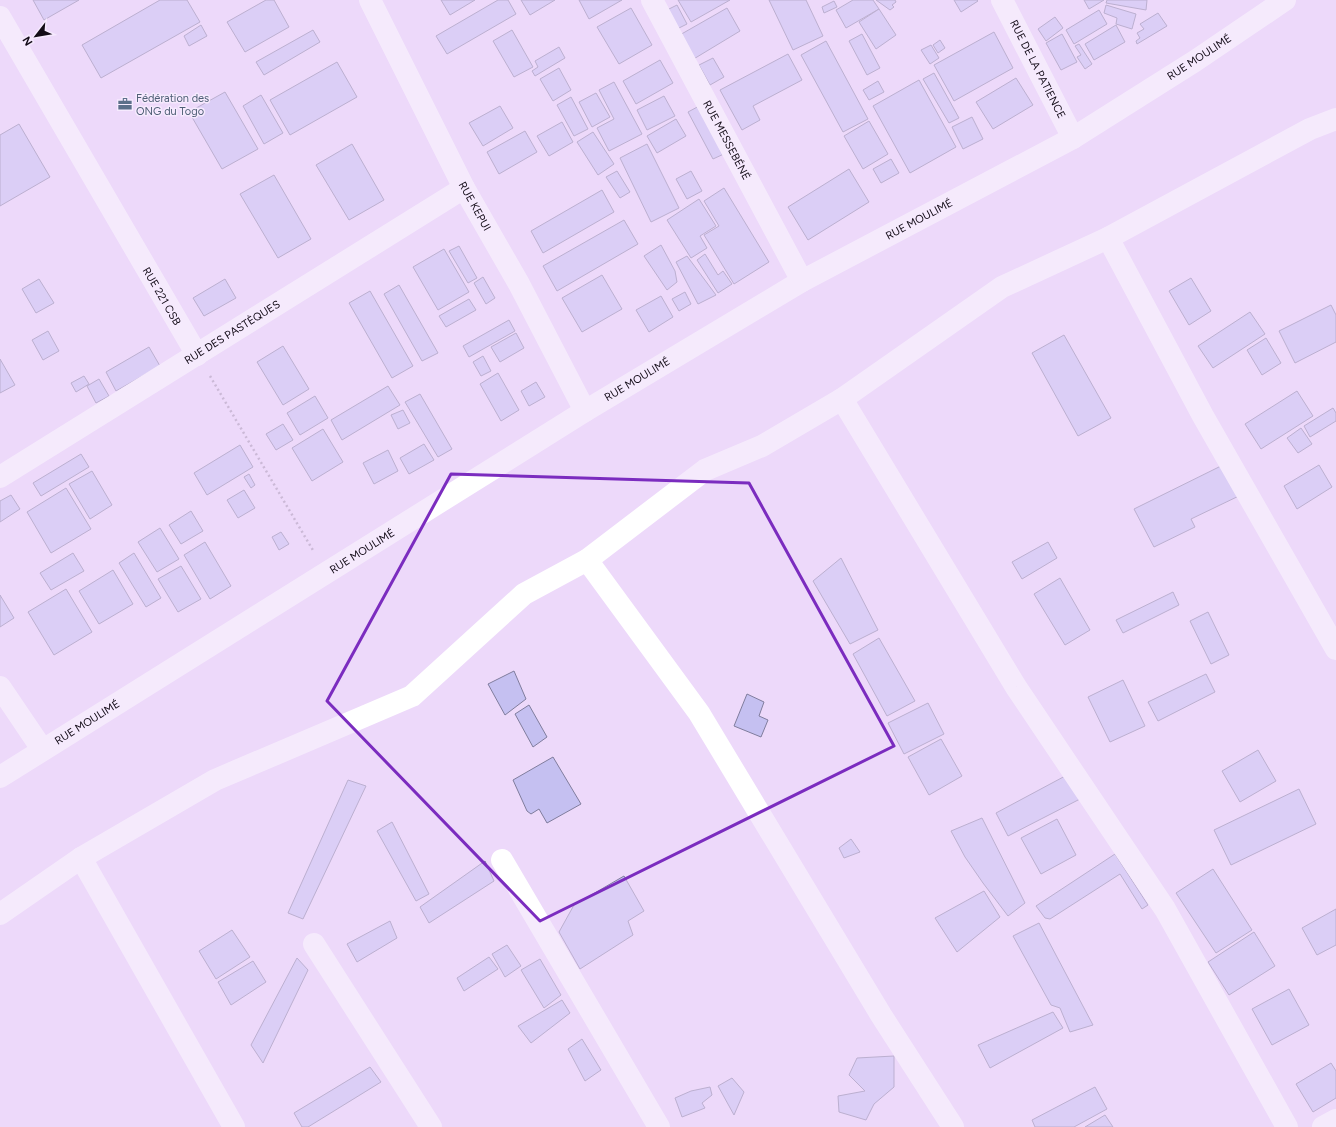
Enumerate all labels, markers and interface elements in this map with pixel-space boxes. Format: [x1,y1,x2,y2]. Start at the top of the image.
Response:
north arrow [16,16,56,56]
street label: RUE DE LA PATIENCE [1007,18,1068,121]
street label: RUE MOULIMÉ [1165,32,1234,83]
text: N [20,34,36,48]
place label: Fédération des ONG du Togo [136,92,209,118]
office icon: Fédération des ONG du Togo [117,96,133,112]
street label: RUE MESSEBÉNÉ [700,98,753,182]
street label: RUE KEPUI [456,179,493,233]
street label: RUE MOULIMÉ [884,196,955,243]
street label: RUE 221 CSB [140,265,184,328]
street label: RUE DES PASTÈQUES [182,297,283,367]
street label: RUE MOULIMÉ [602,355,672,404]
street label: RUE MOULIMÉ [327,526,397,577]
street label: RUE MOULIMÉ [52,697,122,748]

